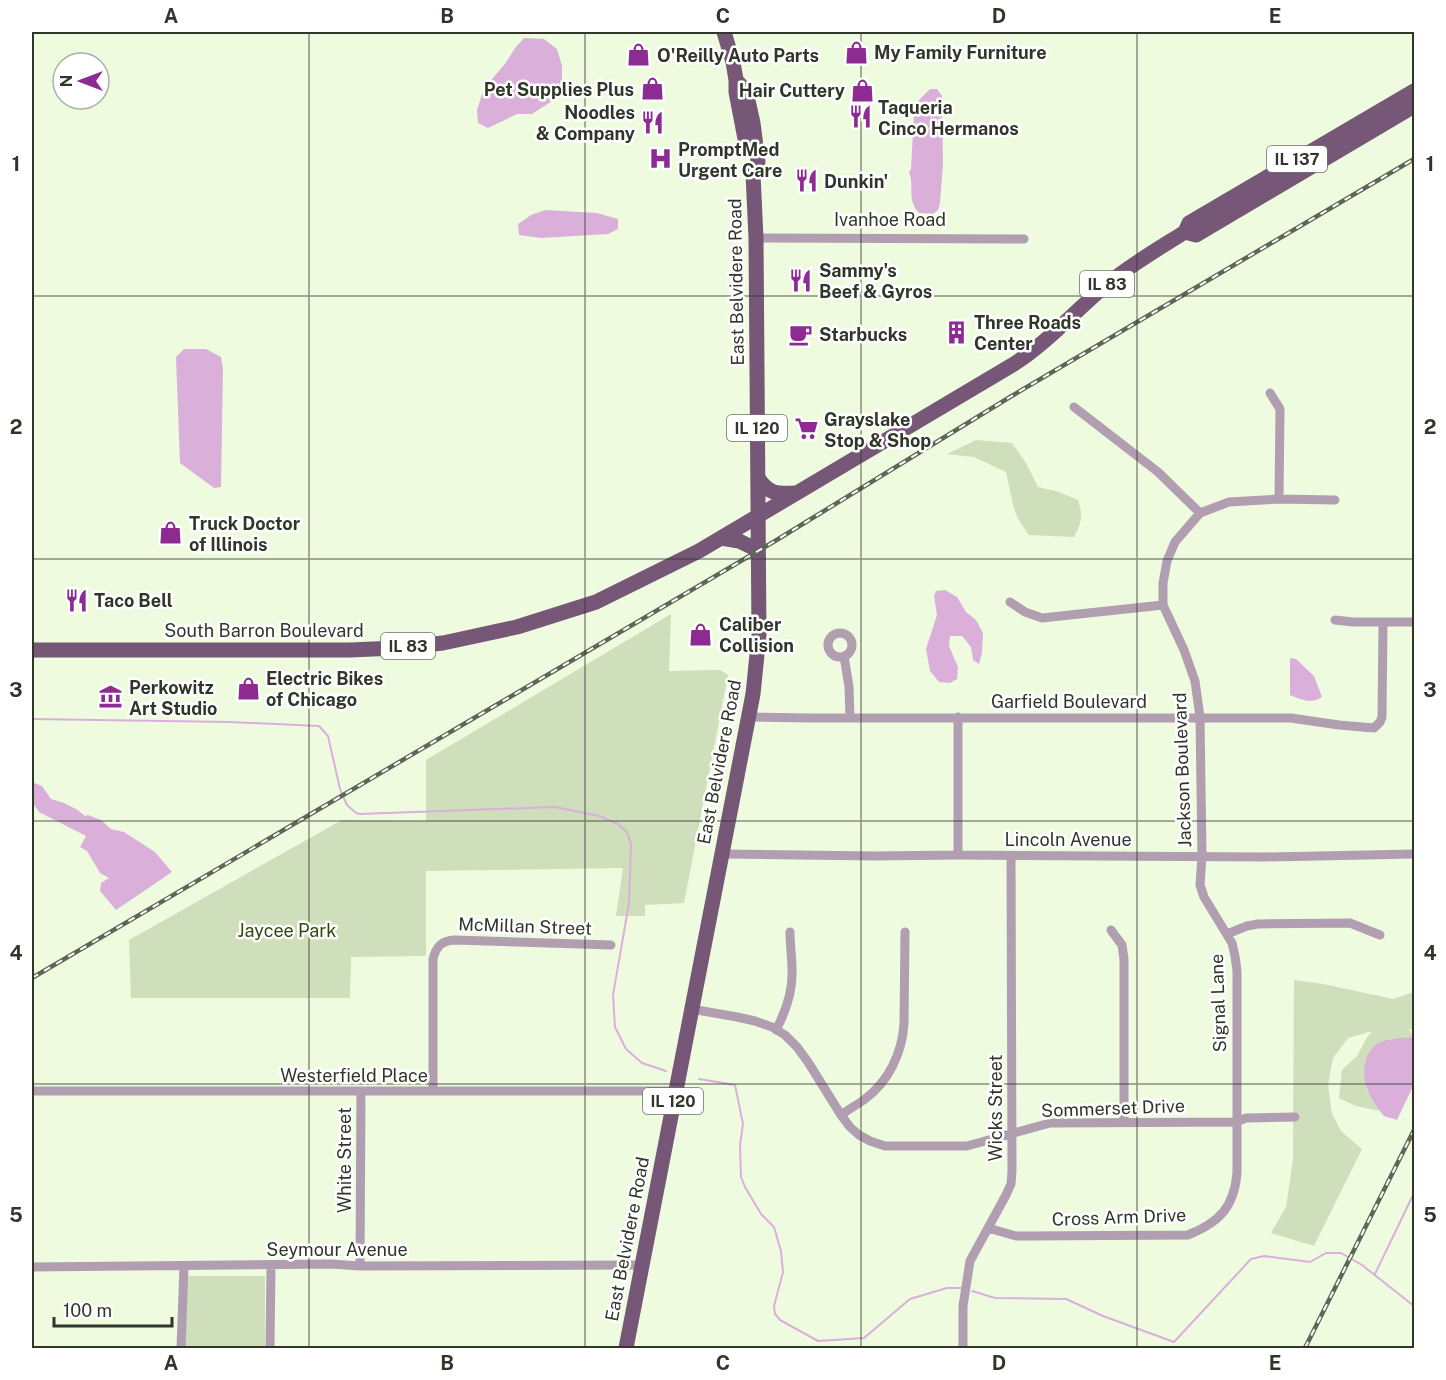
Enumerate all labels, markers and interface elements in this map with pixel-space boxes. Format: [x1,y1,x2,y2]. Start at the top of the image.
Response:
text: A [164,4,178,28]
text: B [440,4,454,28]
text: C [716,4,730,28]
text: D [992,4,1006,28]
text: E [1269,4,1281,28]
shop icon: My Family Furniture [843,39,869,65]
shop icon: O'Reilly Auto Parts [626,42,652,68]
place label: My Family Furniture [874,42,1047,63]
place label: O'Reilly Auto Parts [657,45,819,66]
north arrow [51,51,111,111]
text: N [57,75,76,87]
shop icon: Pet Supplies Plus [639,76,665,102]
shop icon: Hair Cuttery [850,77,876,103]
place label: Pet Supplies Plus [484,79,634,100]
place label: Hair Cuttery [739,80,845,101]
place label: Taqueria Cinco Hermanos [878,97,1019,139]
place label: Noodles & Company [536,102,635,144]
restaurant icon: Taqueria Cinco Hermanos [847,104,873,130]
restaurant icon: Noodles & Company [640,109,666,135]
place label: PromptMed Urgent Care [678,139,782,181]
hospital icon: PromptMed Urgent Care [647,146,673,172]
road number: IL 137 [1267,146,1327,172]
text: 1 [12,152,20,176]
text: 1 [1426,152,1434,176]
restaurant icon: Dunkin' [793,168,819,194]
place label: Dunkin' [824,171,888,192]
street label: East Belvidere Road [724,198,748,366]
street label: Ivanhoe Road [834,209,946,230]
place label: Sammy's Beef & Gyros [819,260,932,302]
restaurant icon: Sammy's Beef & Gyros [788,267,814,293]
road number: IL 83 [1080,271,1134,297]
place label: Three Roads Center [974,312,1081,354]
building icon: Three Roads Center [943,319,969,345]
cafe icon: Starbucks [788,321,814,347]
place label: Starbucks [819,324,907,345]
place label: Grayslake Stop & Shop [824,409,931,451]
text: 2 [10,415,22,439]
road number: IL 120 [727,415,787,441]
text: 2 [1424,415,1436,439]
supermarket icon: Grayslake Stop & Shop [793,416,819,442]
place label: Truck Doctor of Illinois [189,513,301,555]
shop icon: Truck Doctor of Illinois [158,520,184,546]
restaurant icon: Taco Bell [63,587,89,613]
place label: Taco Bell [94,590,173,611]
place label: Caliber Collision [719,614,794,656]
street label: South Barron Boulevard [164,620,364,641]
shop icon: Caliber Collision [688,621,714,647]
road number: IL 83 [381,633,435,659]
place label: Electric Bikes of Chicago [266,668,383,710]
shop icon: Electric Bikes of Chicago [235,675,261,701]
place label: Perkowitz Art Studio [129,677,217,719]
text: 3 [9,678,23,702]
street label: East Belvidere Road [693,678,745,846]
text: 3 [1423,678,1437,702]
museum icon: Perkowitz Art Studio [98,684,124,710]
street label: Garfield Boulevard [991,691,1147,712]
street label: Jackson Boulevard [1169,692,1195,848]
street label: Lincoln Avenue [1004,829,1132,850]
street label: McMillan Street [458,913,592,939]
park label: Jaycee Park [238,920,336,941]
text: 4 [9,941,23,965]
text: 4 [1423,941,1437,965]
street label: Signal Lane [1206,953,1230,1053]
street label: Wicks Street [985,1054,1006,1162]
street label: Westerfield Place [280,1065,428,1086]
road number: IL 120 [643,1088,703,1114]
street label: Sommerset Drive [1041,1095,1185,1121]
street label: White Street [334,1107,355,1213]
street label: East Belvidere Road [601,1155,653,1323]
text: 5 [9,1203,23,1227]
text: 5 [1423,1203,1437,1227]
street label: Cross Arm Drive [1051,1204,1187,1230]
street label: Seymour Avenue [266,1239,408,1260]
scale bar [54,1290,172,1328]
text: 100 m [63,1300,112,1321]
text: A [164,1351,178,1375]
text: B [440,1351,454,1375]
text: C [716,1351,730,1375]
text: D [992,1351,1006,1375]
text: E [1269,1351,1281,1375]

